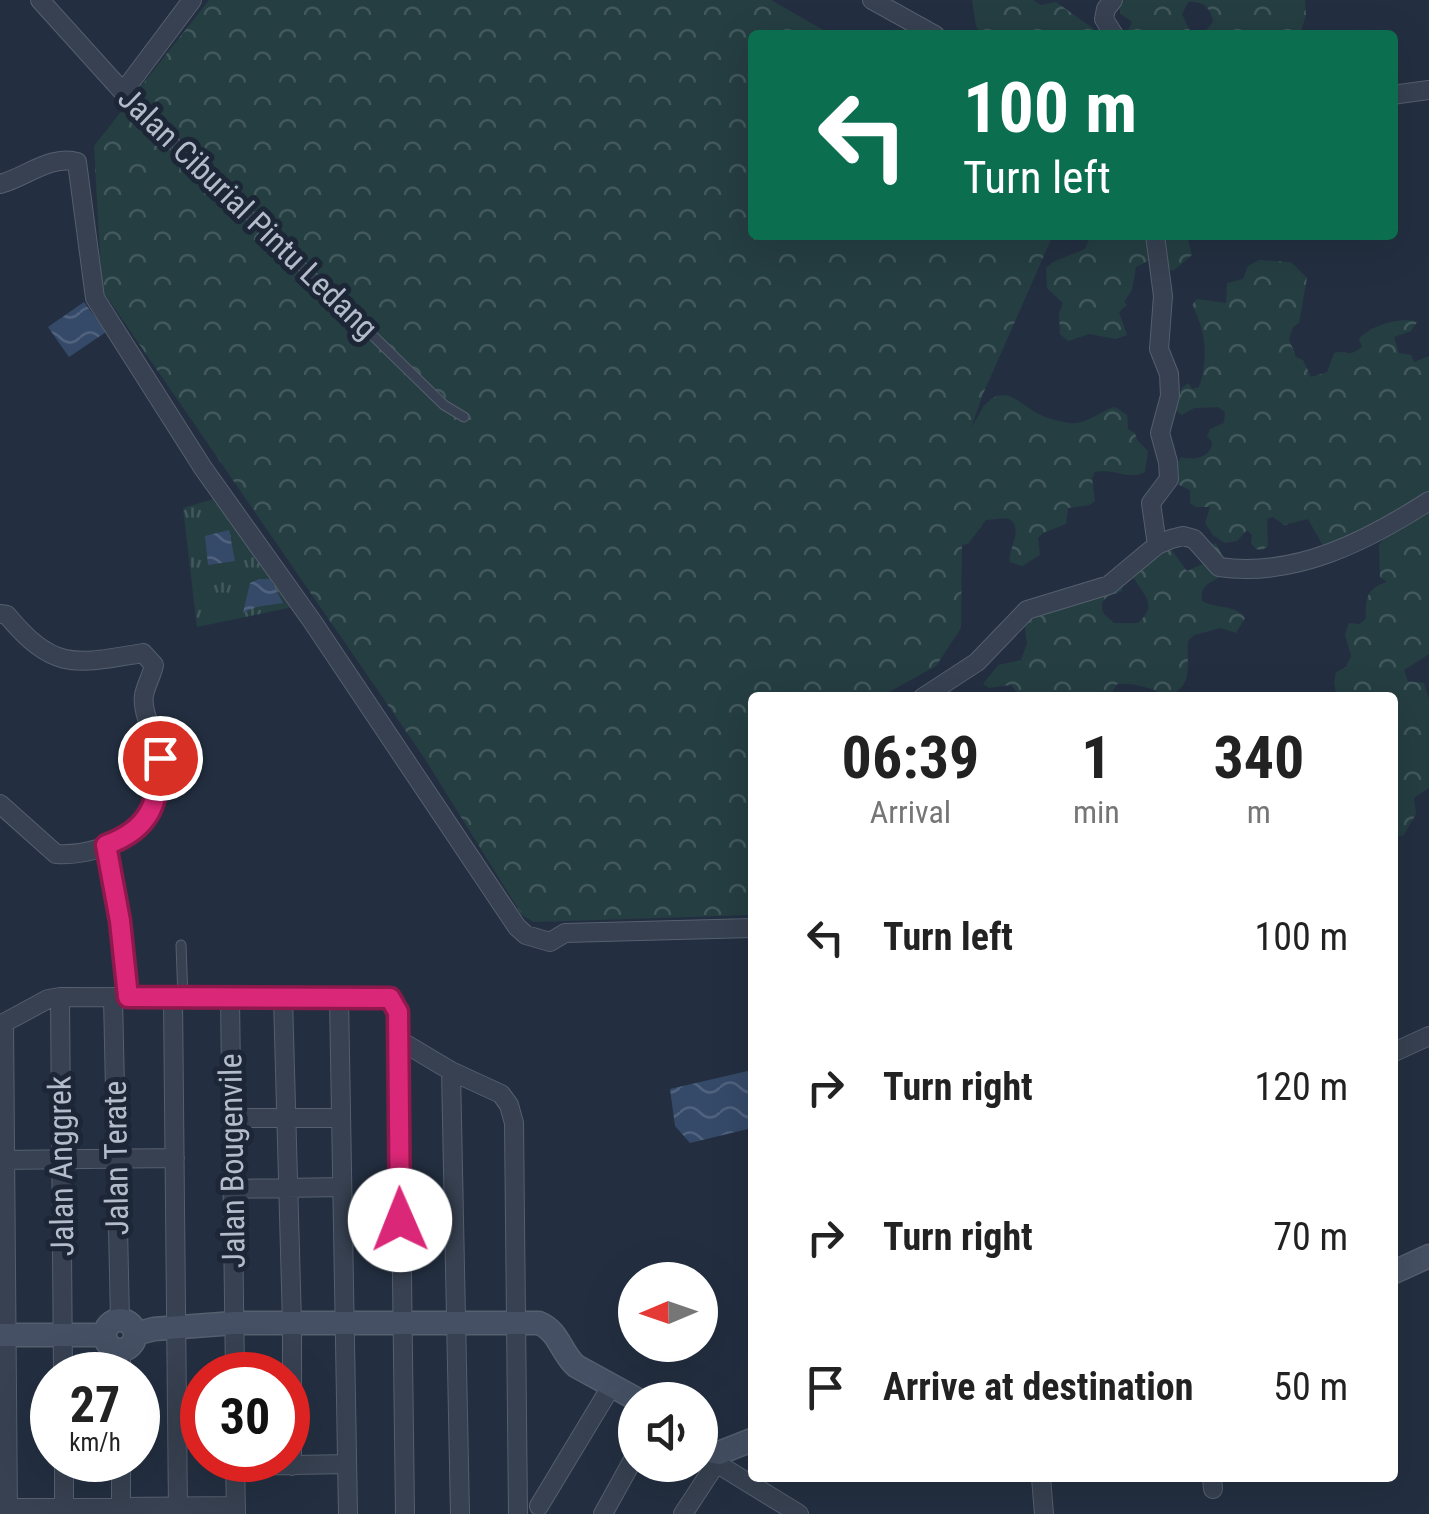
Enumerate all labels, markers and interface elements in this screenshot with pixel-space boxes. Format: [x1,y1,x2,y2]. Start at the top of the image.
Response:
text: 100 m [963,67,1137,149]
icon: left [798,70,928,200]
street label: Jalan Ciburial Pintu Ledang [110,79,386,347]
text: Turn left [963,151,1111,204]
pin [118,716,203,801]
text: 06:39 [842,722,979,793]
text: 1 [1081,722,1112,793]
text: 340 [1213,722,1304,793]
icon: arrive [133,731,188,786]
text: Arrival [870,793,951,831]
text: min [1073,793,1120,831]
text: m [1247,793,1271,831]
icon: left [798,910,853,965]
text: Turn left [883,915,1013,959]
text: 100 m [1254,915,1348,959]
street label: Jalan Bougenvile [211,1053,253,1269]
icon: right [798,1060,853,1115]
text: Turn right [883,1065,1033,1109]
text: 120 m [1254,1065,1348,1109]
street label: Jalan Anggrek [40,1075,82,1257]
street label: Jalan Terate [96,1080,136,1236]
position arrow [348,1168,452,1272]
icon: right [798,1210,853,1265]
text: Turn right [883,1215,1033,1259]
text: 70 m [1273,1215,1348,1259]
north arrow [618,1262,718,1362]
map controls [618,1262,718,1482]
speed limit sign: 30 [180,1352,310,1482]
icon: arrive [798,1360,853,1415]
text: Arrive at destination [883,1365,1193,1409]
text: 50 m [1273,1365,1348,1409]
text: 27 [70,1376,120,1434]
button: sound [618,1382,718,1482]
text: km/h [69,1428,121,1457]

